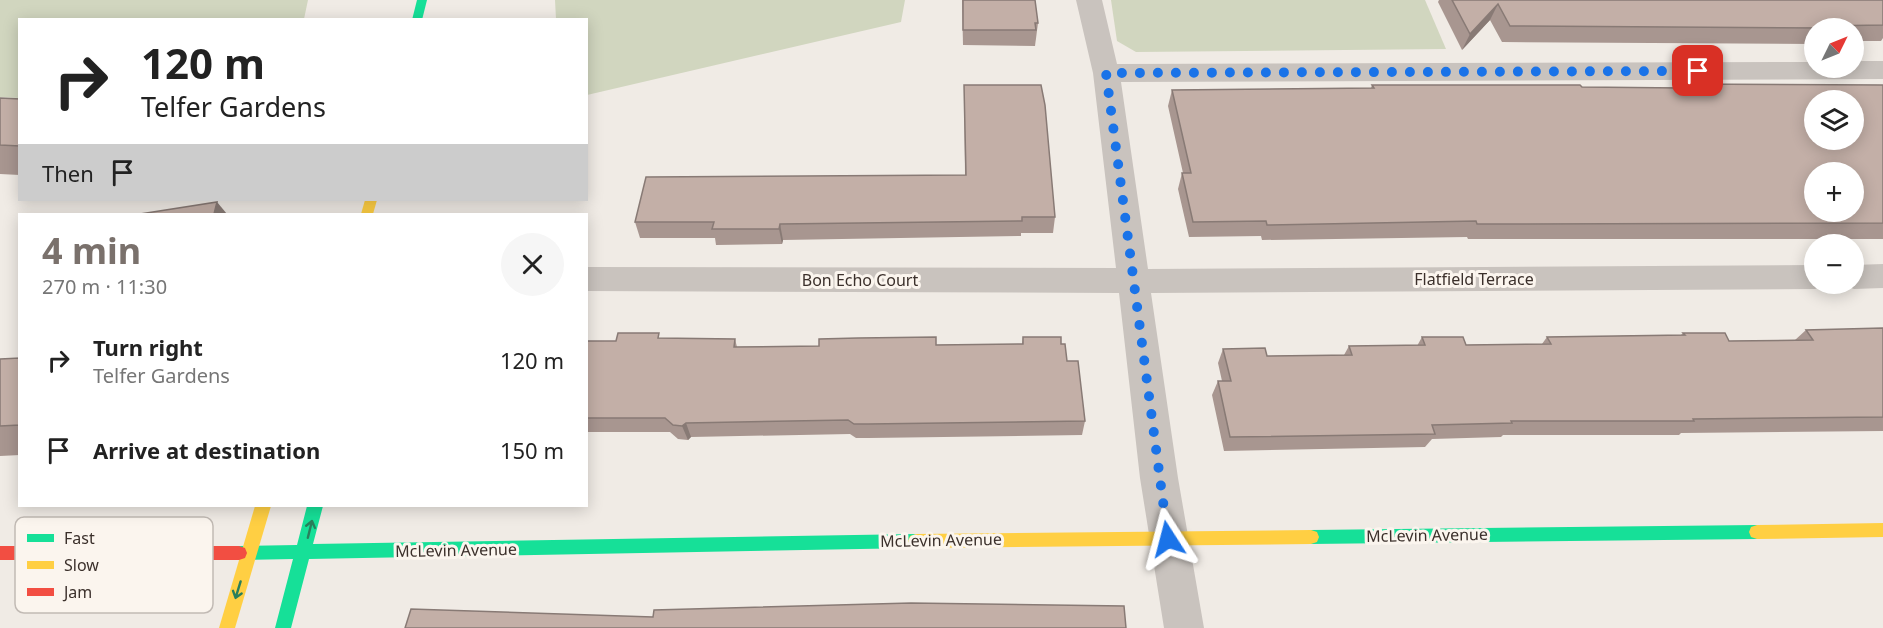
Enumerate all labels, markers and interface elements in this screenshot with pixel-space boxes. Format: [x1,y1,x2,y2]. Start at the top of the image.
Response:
north arrow [1804,18,1864,78]
map controls [1804,18,1864,294]
text: 120 m [141,34,265,91]
icon: right [42,42,120,120]
pin [1672,45,1723,96]
icon: arrive [1681,54,1714,87]
text: Telfer Gardens [141,88,326,125]
button: layers [1804,90,1864,150]
icon: arrive [106,156,139,189]
text: Then [42,158,94,188]
button: + [1804,162,1864,222]
text: 4 min [42,226,141,275]
button: close [501,233,564,296]
button: − [1804,234,1864,294]
street label: Flatfield Terrace [1414,268,1534,290]
street label: Bon Echo Court [802,269,918,291]
text: 270 m · 11:30 [42,273,167,300]
text: Turn right [93,332,203,362]
icon: right [42,344,75,377]
text: 120 m [500,345,564,375]
text: Telfer Gardens [93,362,230,389]
icon: arrive [42,434,75,467]
text: Arrive at destination [93,435,320,465]
text: 150 m [500,435,564,465]
position arrow [1136,507,1200,571]
legend [15,517,213,613]
one-way arrow [304,520,316,539]
street label: McLevin Avenue [1366,523,1488,547]
text: Fast [64,527,95,549]
street label: McLevin Avenue [880,528,1002,552]
street label: McLevin Avenue [395,538,517,562]
text: Slow [64,554,99,576]
one-way arrow [232,580,243,599]
text: Jam [62,581,92,603]

